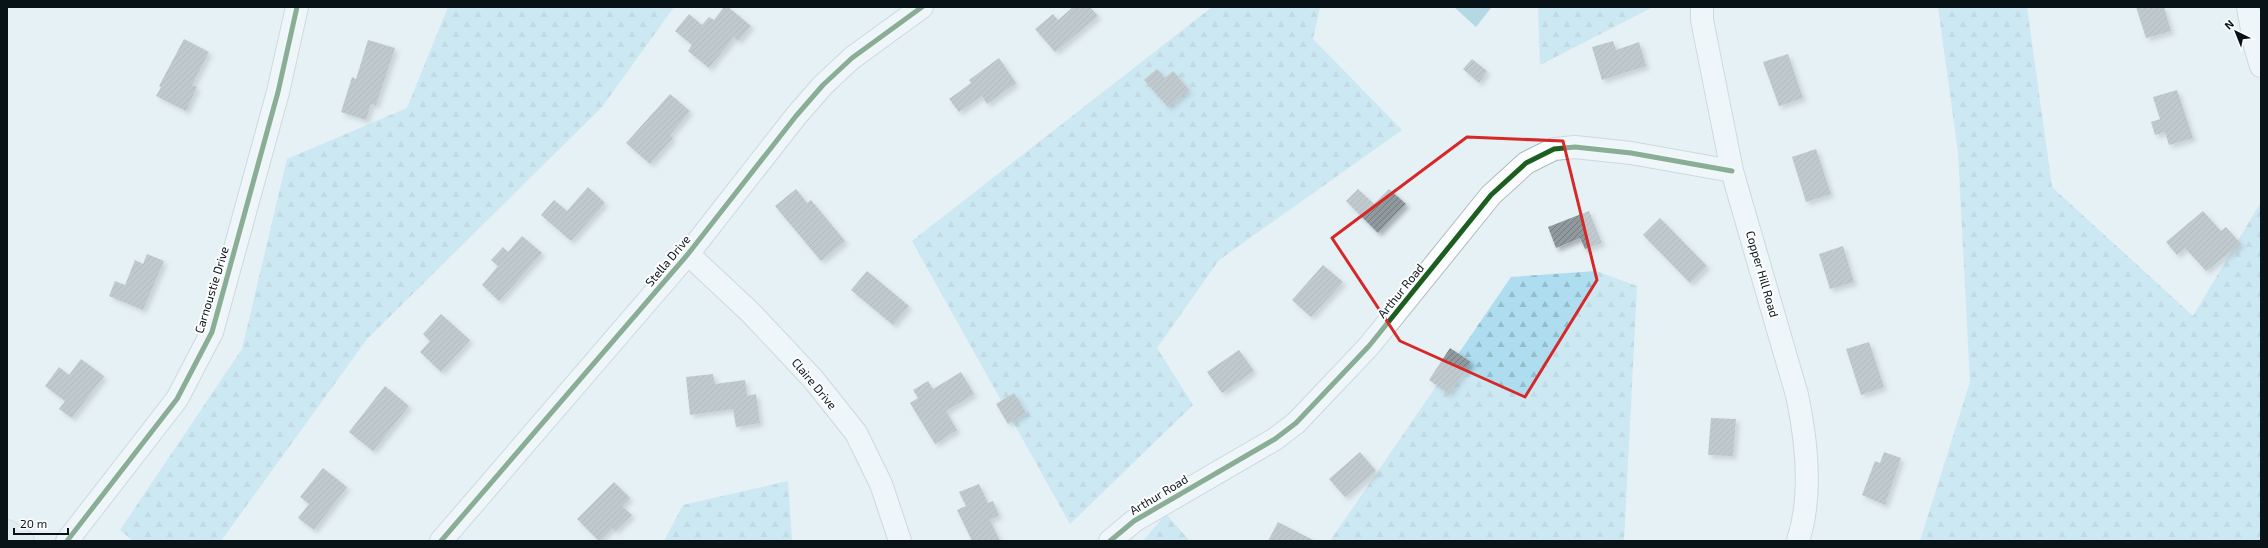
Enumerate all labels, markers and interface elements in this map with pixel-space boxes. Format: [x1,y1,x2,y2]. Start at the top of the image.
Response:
north arrow [2216,12,2256,52]
text: N [2221,17,2236,32]
street label: Copper Hill Road [1744,229,1782,319]
street label: Stella Drive [642,232,693,289]
street label: Carnoustie Drive [191,245,231,335]
street label: Arthur Road [1374,260,1426,320]
street label: Claire Drive [789,355,840,412]
street label: Arthur Road [1127,471,1190,517]
scale bar [14,510,68,536]
text: 20 m [20,516,47,530]

